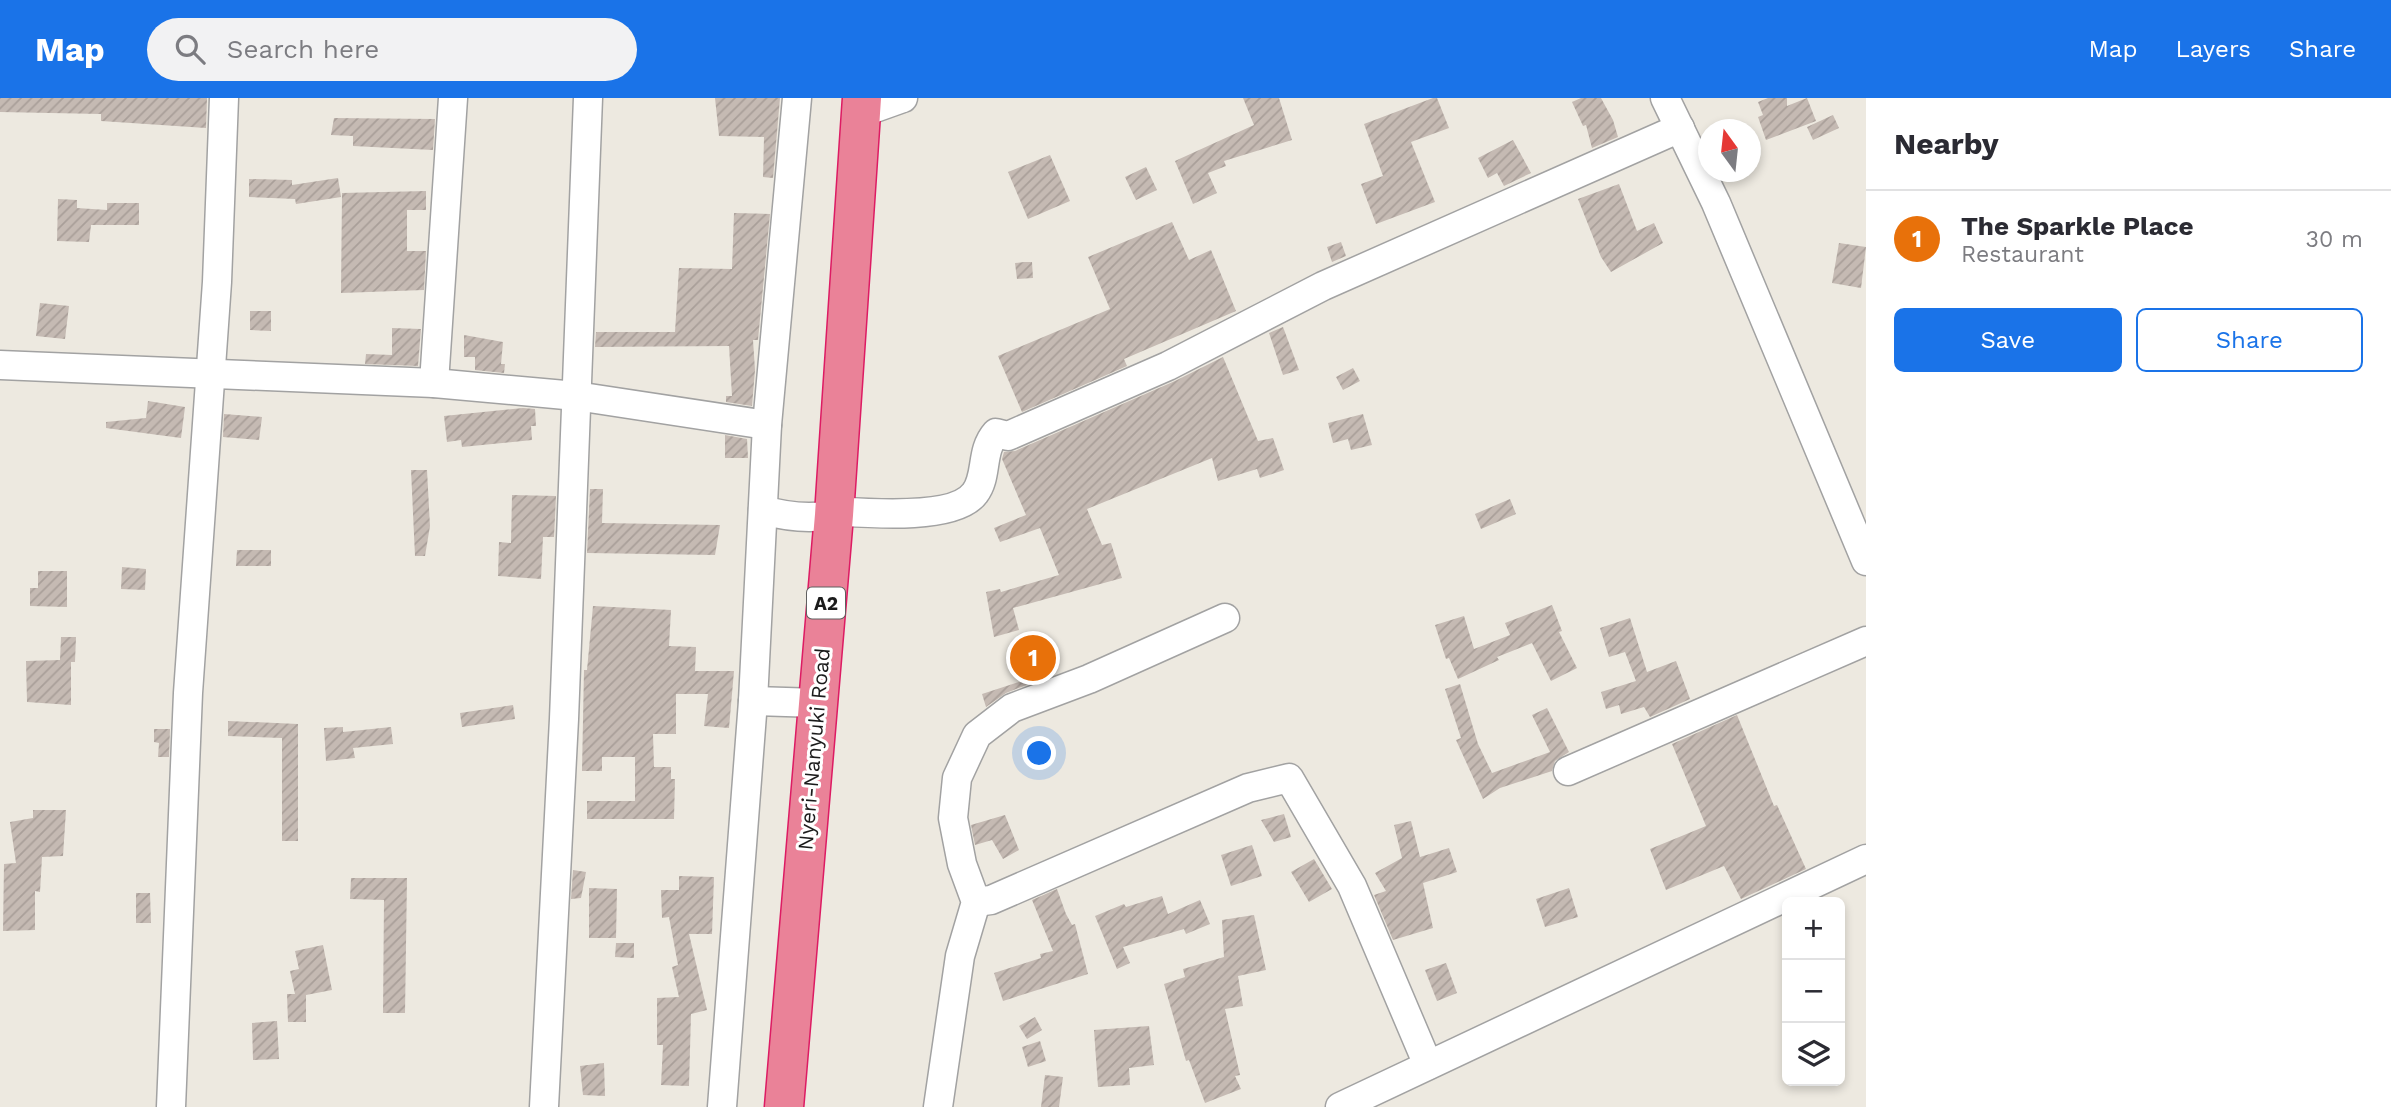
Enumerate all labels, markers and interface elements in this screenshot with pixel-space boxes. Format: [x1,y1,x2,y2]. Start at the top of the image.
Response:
search box [147,18,637,81]
text: Map [35,30,105,69]
icon: search [171,30,209,68]
text: Search here [227,34,379,64]
text: Map [2089,35,2137,63]
text: Layers [2175,35,2251,63]
text: Share [2289,35,2356,63]
north arrow [1698,119,1761,182]
text: Nearby [1894,126,1999,161]
text: The Sparkle Place [1961,211,2194,241]
text: 1 [1912,226,1922,253]
text: 30 m [2306,226,2363,253]
text: Restaurant [1961,241,2084,268]
button: Save [1894,308,2122,372]
button: Share [2136,308,2363,372]
road number: A2 [807,588,845,618]
pin: 1 [1010,632,1056,684]
street label: Nyeri-Nanyuki Road [792,647,835,851]
your location [1022,736,1056,770]
map controls [1782,897,1845,1086]
button: + [1782,897,1845,960]
button: − [1782,960,1845,1023]
button: layers [1782,1023,1845,1086]

